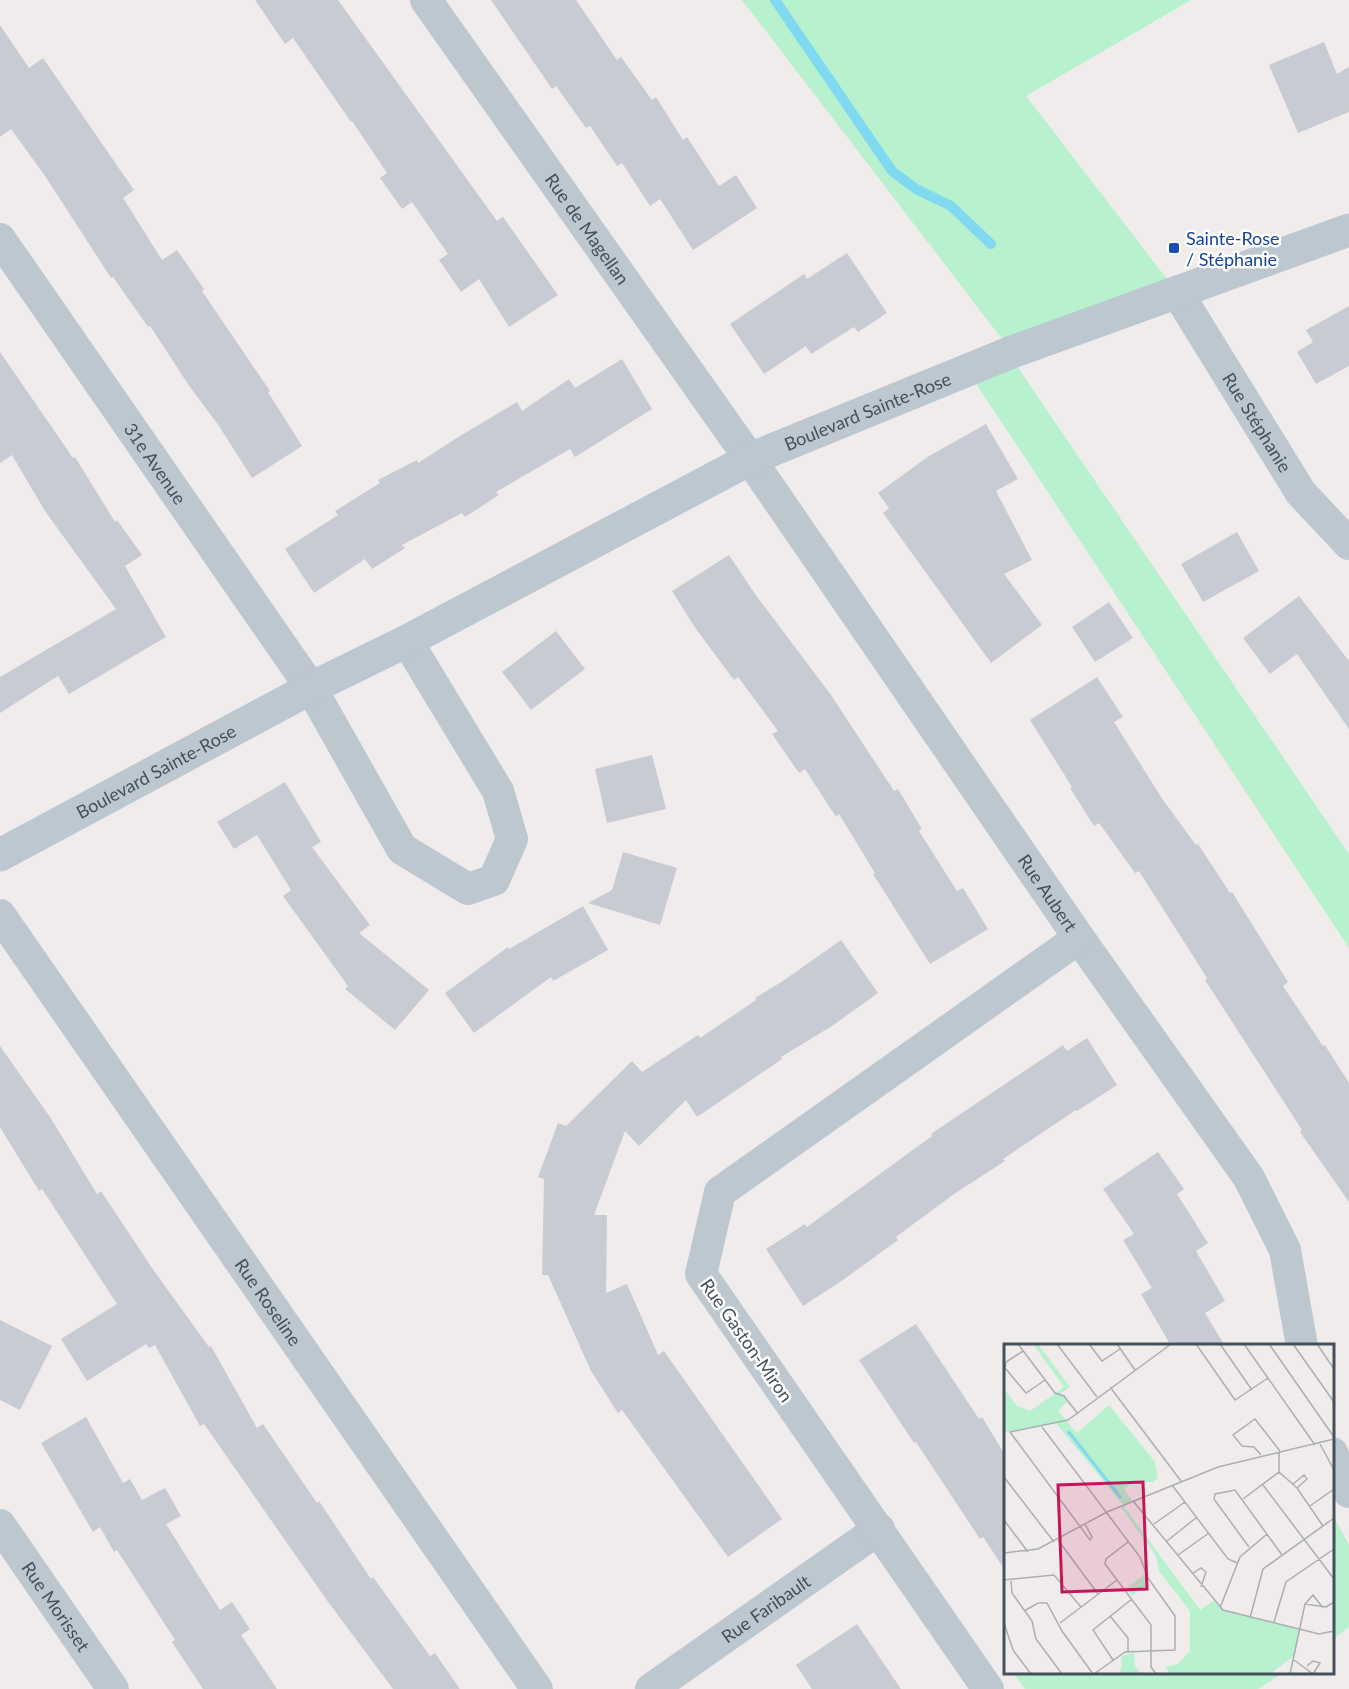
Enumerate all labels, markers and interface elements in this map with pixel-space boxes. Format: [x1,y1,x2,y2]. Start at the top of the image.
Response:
street label: Rue de Magellan [541,169,634,289]
place label: Sainte-Rose / Stéphanie [1186,227,1280,270]
marker: Sainte-Rose / Stéphanie [1167,241,1181,255]
street label: Boulevard Sainte-Rose [781,367,954,455]
street label: Rue Stéphanie [1218,368,1296,476]
street label: 31e Avenue [120,418,191,508]
street label: Boulevard Sainte-Rose [72,719,240,823]
street label: Rue Aubert [1014,850,1083,936]
street label: Rue Roseline [231,1254,306,1350]
street label: Rue Gaston-Miron [696,1274,798,1406]
inset map [1004,1344,1334,1674]
street label: Rue Morisset [18,1557,95,1656]
street label: Rue Faribault [717,1569,815,1647]

